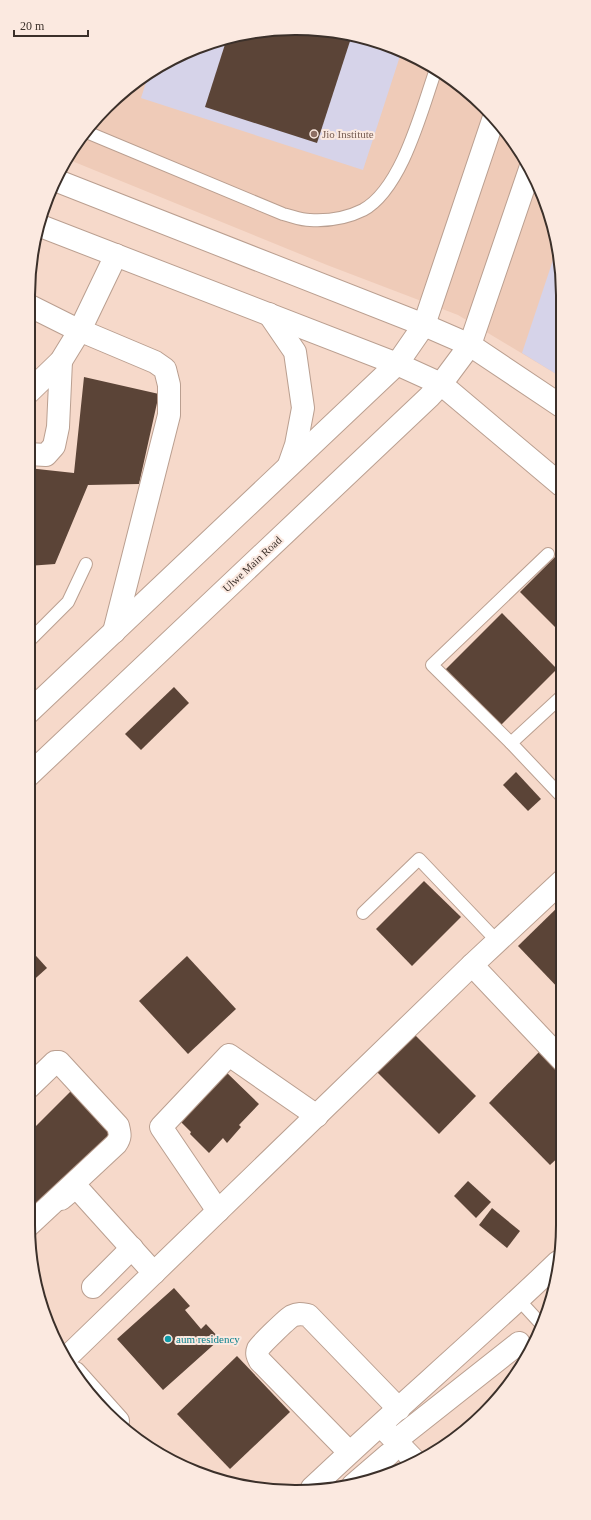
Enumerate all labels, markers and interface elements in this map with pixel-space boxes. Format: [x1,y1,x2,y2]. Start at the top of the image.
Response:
scale bar [14,12,88,38]
text: 20 m [20,19,45,33]
place label: Jio Institute [322,128,374,140]
marker: Jio Institute [309,129,319,139]
street label: Ulwe Main Road [220,533,284,594]
place label: aum residency [176,1333,240,1345]
marker: aum residency [163,1334,173,1344]

